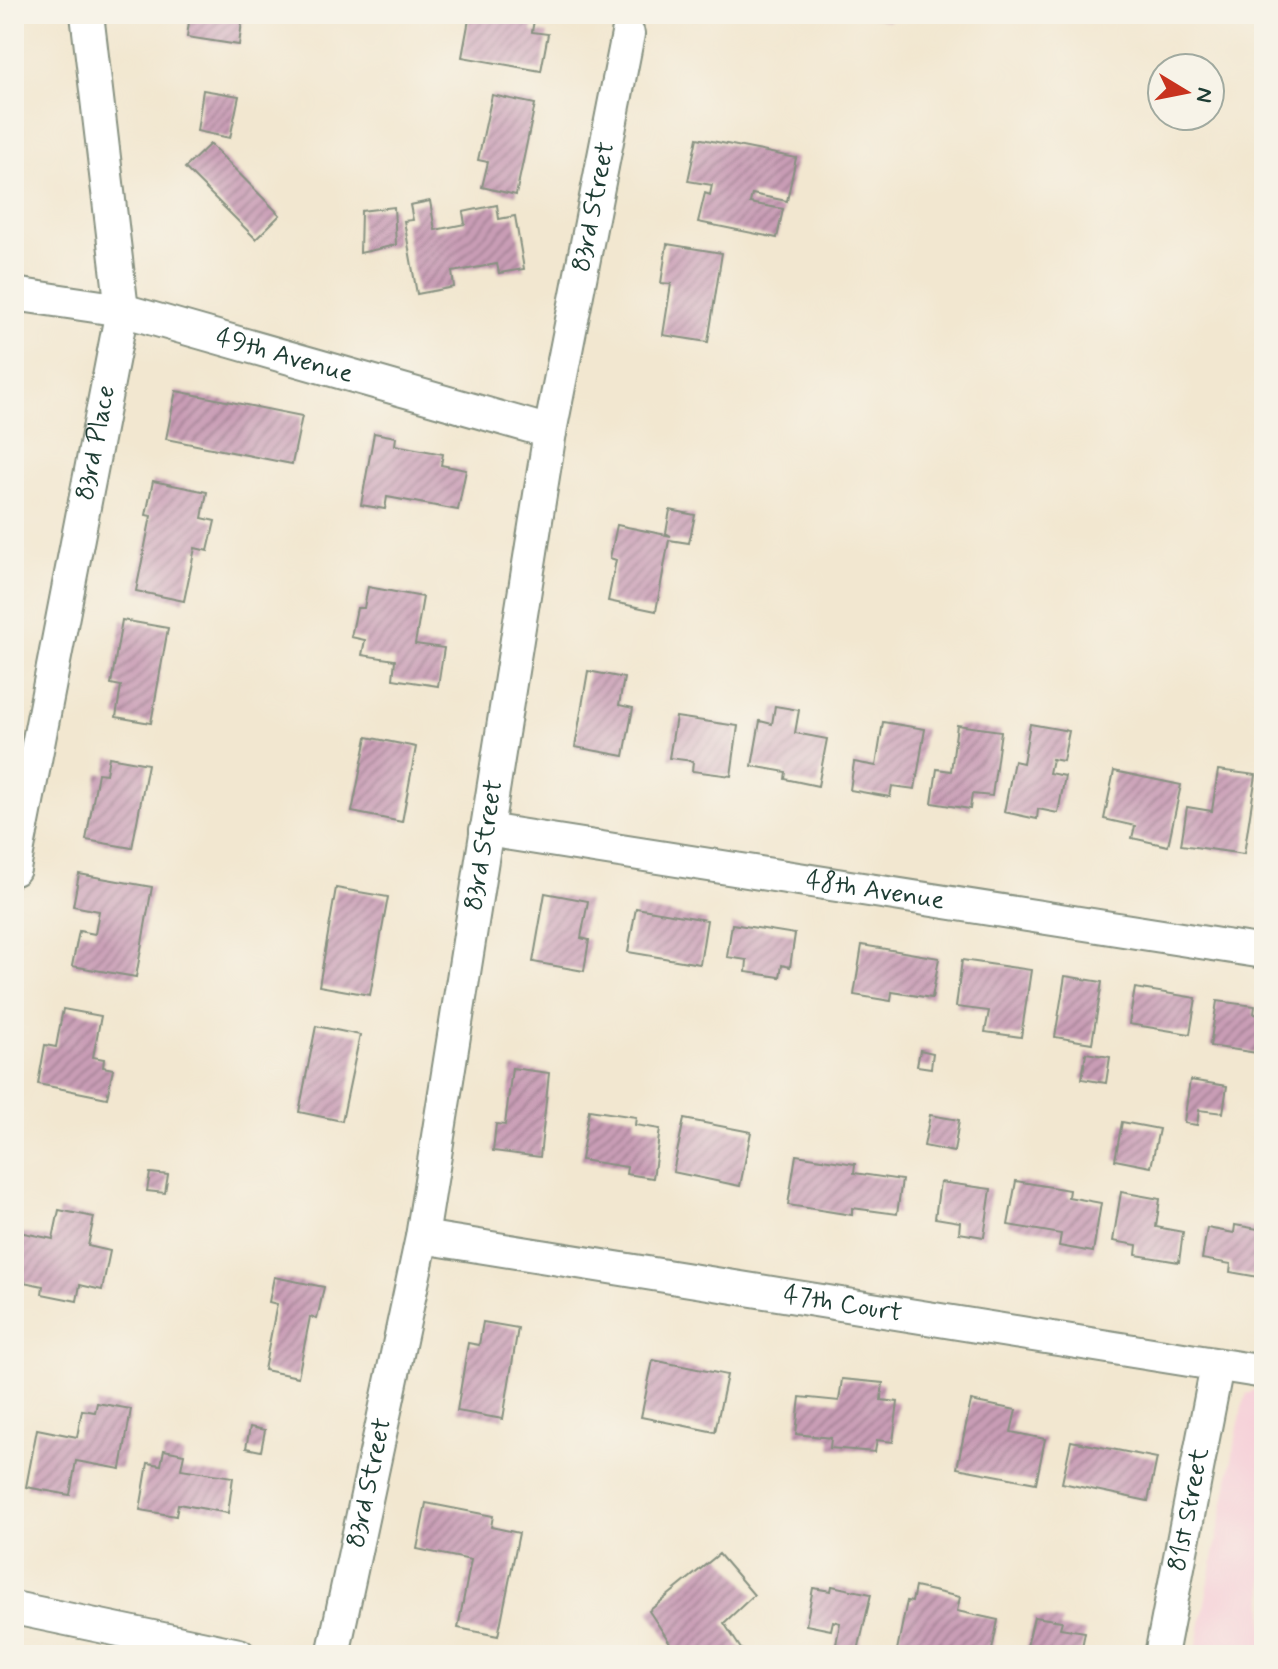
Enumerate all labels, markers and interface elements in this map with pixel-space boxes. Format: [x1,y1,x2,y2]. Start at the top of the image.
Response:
north arrow [1146,52,1226,132]
text: N [1189,85,1219,105]
street label: 83rd Street [565,139,624,275]
street label: 49th Avenue [212,321,357,392]
street label: 83rd Place [69,382,124,503]
street label: 83rd Street [457,777,511,913]
street label: 48th Avenue [804,863,947,919]
street label: 47th Court [781,1278,904,1331]
street label: 83rd Street [339,1415,400,1551]
street label: 81st Street [1161,1445,1218,1574]

